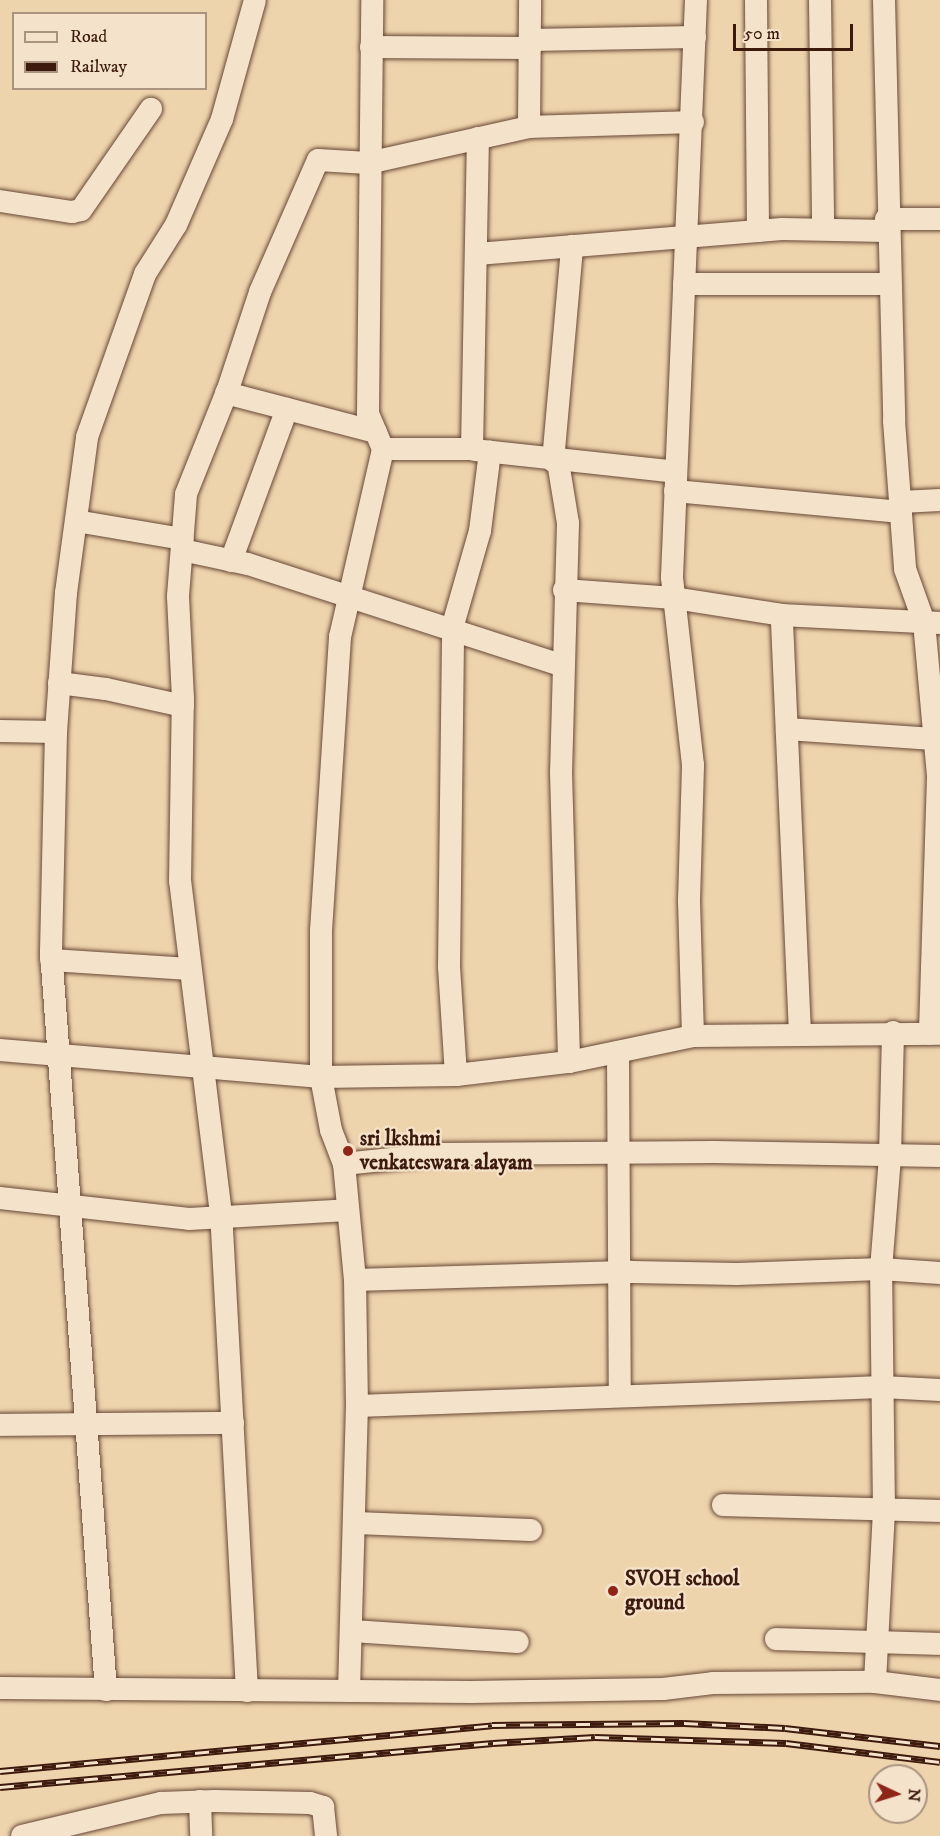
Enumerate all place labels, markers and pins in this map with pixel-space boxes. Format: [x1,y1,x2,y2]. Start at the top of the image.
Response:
place label: sri lkshmi venkateswara alayam [360,1126,533,1176]
marker: sri lkshmi venkateswara alayam [341,1144,355,1158]
place label: SVOH school ground [625,1566,739,1616]
marker: SVOH school ground [606,1584,620,1598]

